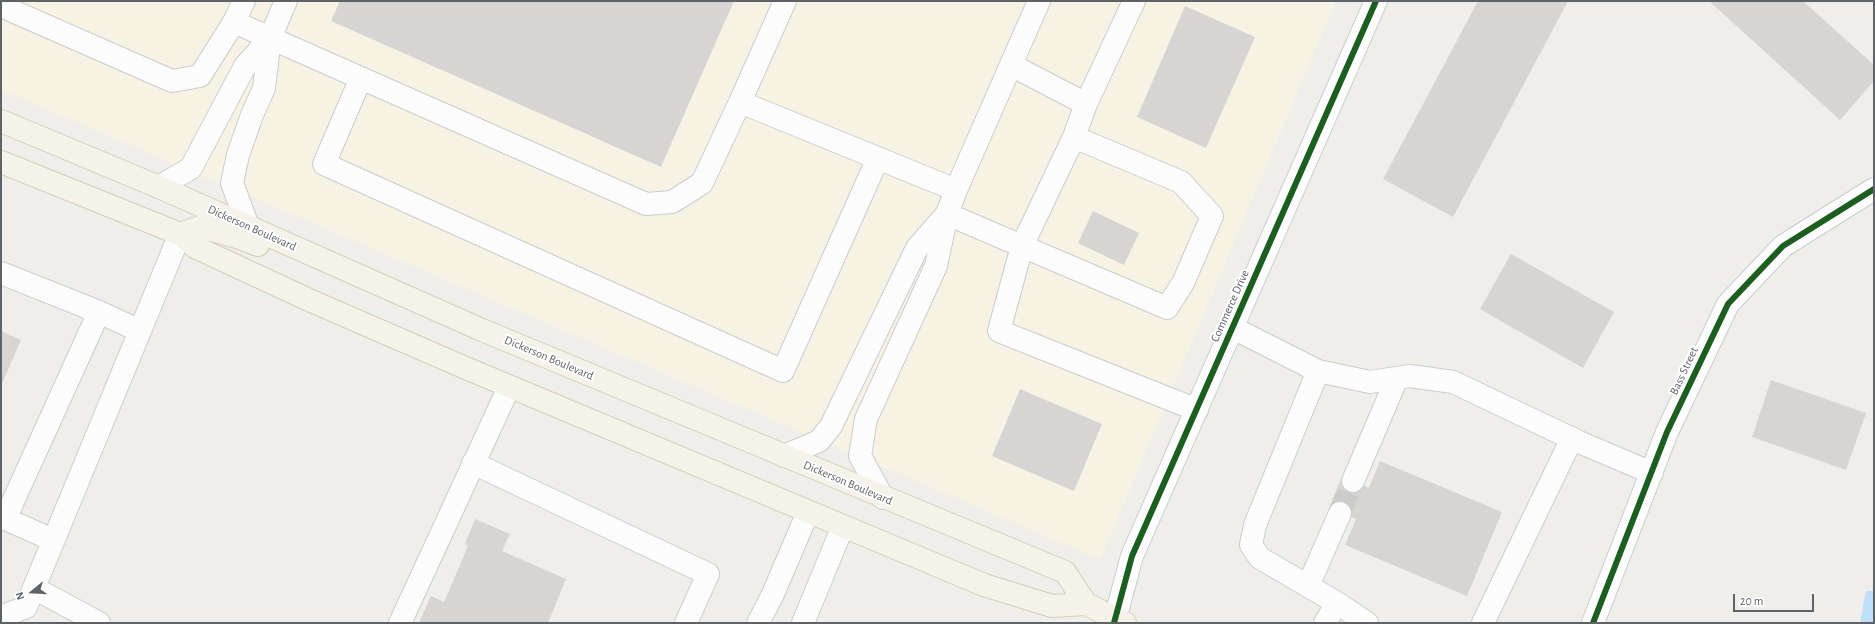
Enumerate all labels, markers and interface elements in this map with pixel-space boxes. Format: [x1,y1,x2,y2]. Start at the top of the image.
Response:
street label: Dickerson Boulevard [205,202,299,254]
street label: Commerce Drive [1208,268,1252,344]
street label: Dickerson Boulevard [502,333,596,383]
street label: Bass Street [1667,345,1701,397]
street label: Dickerson Boulevard [801,458,895,508]
north arrow [12,572,52,612]
scale bar [1735,586,1816,612]
text: N [14,591,27,601]
text: 20 m [1740,595,1763,607]

